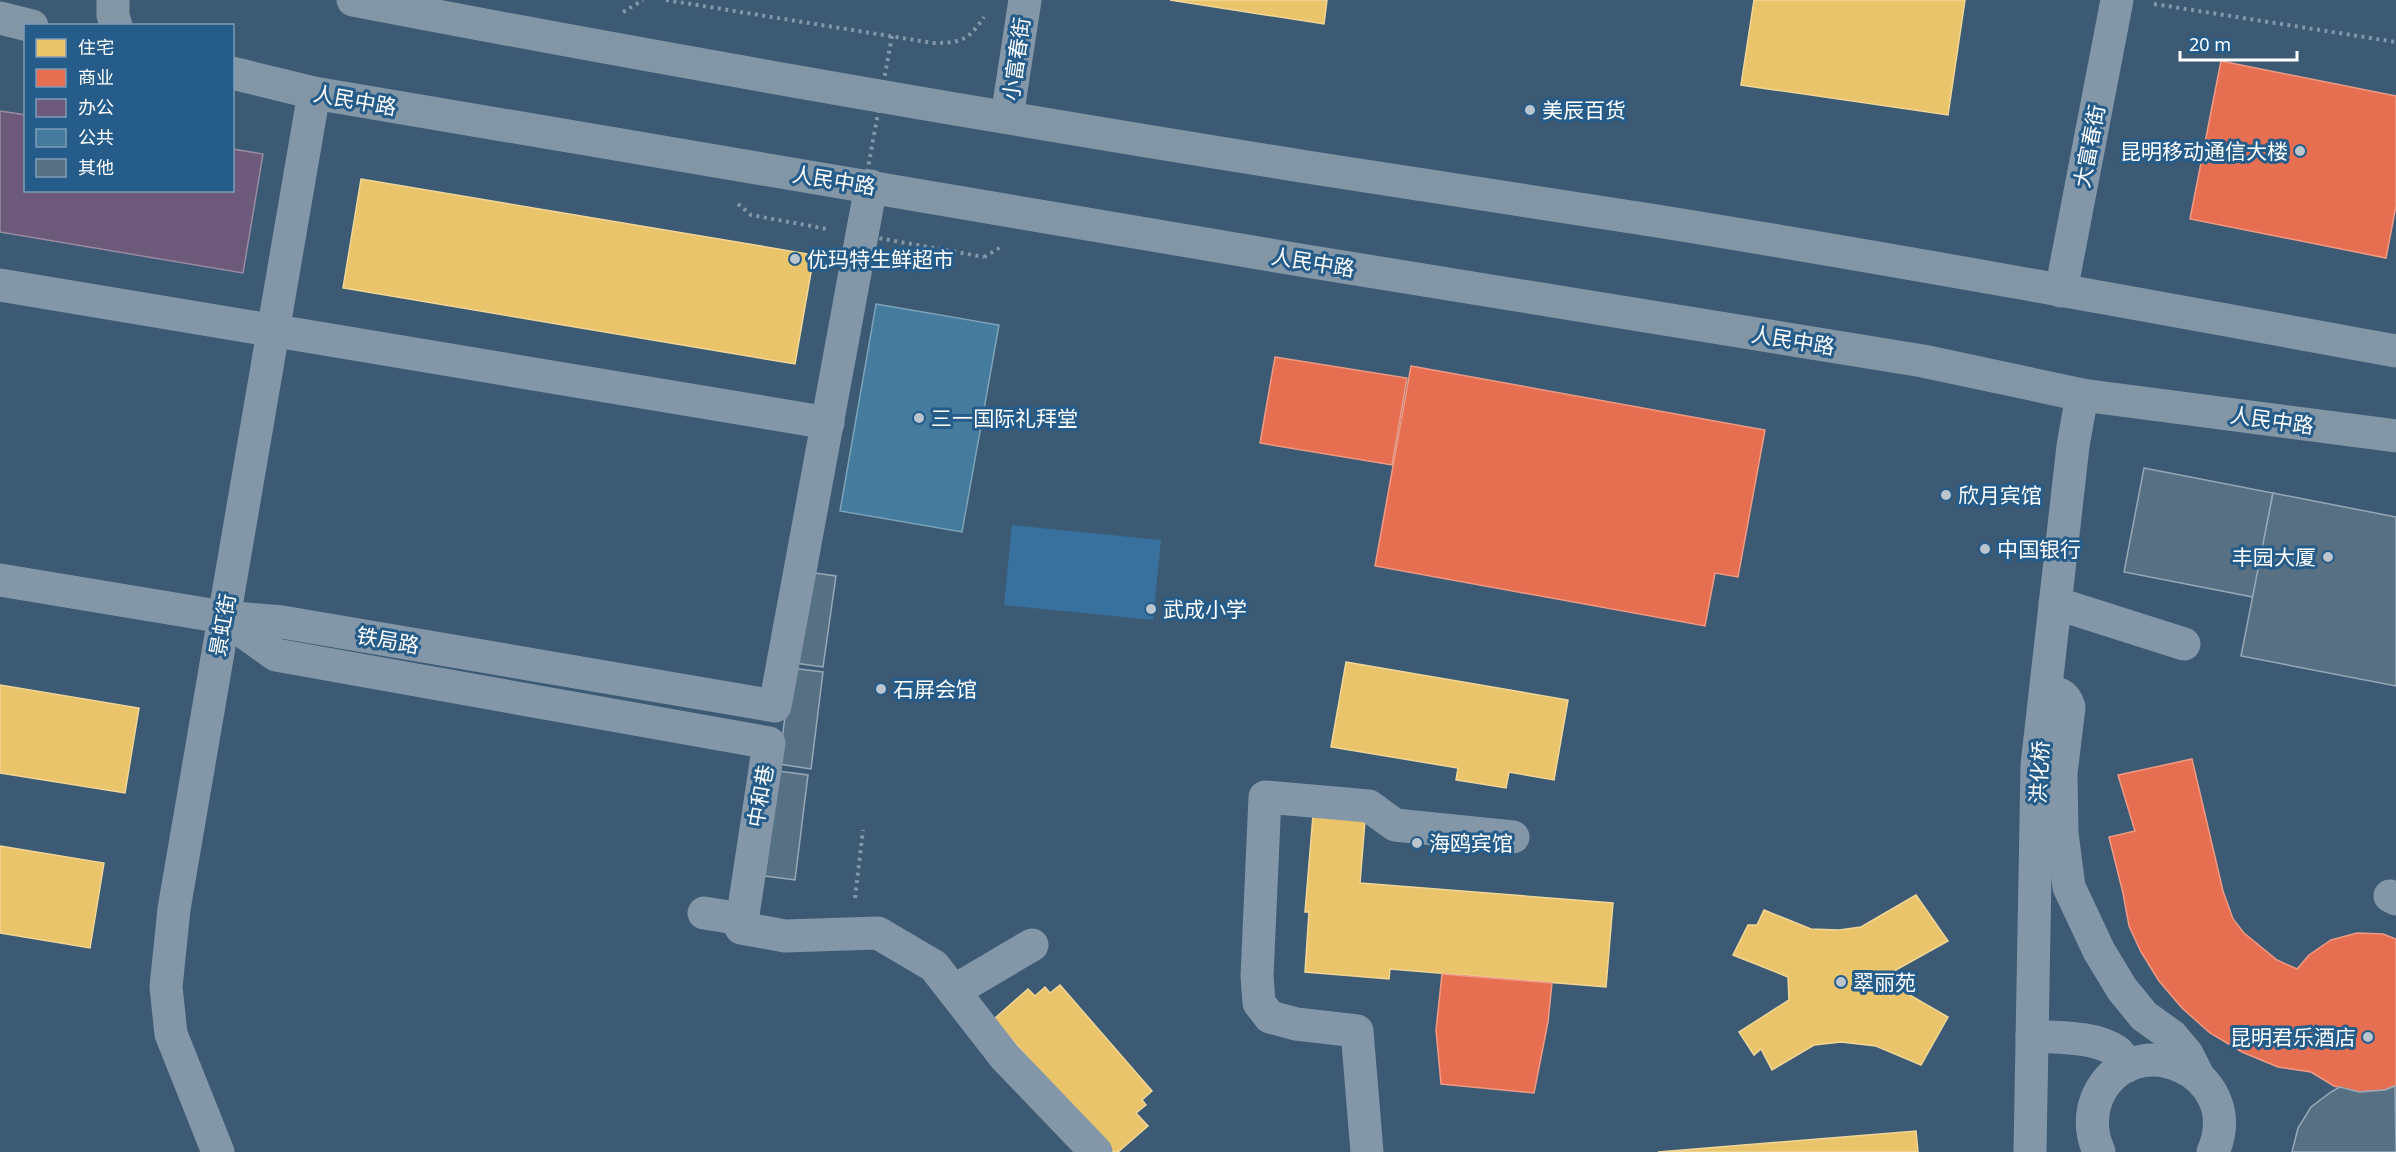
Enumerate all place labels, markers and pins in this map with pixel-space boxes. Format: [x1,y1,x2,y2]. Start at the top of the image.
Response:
place label: 美辰百货 [1542,96,1626,124]
marker: 美辰百货 [1523,103,1537,117]
place label: 昆明移动通信大楼 [2120,137,2288,165]
marker: 昆明移动通信大楼 [2293,144,2307,158]
place label: 优玛特生鲜超市 [807,245,954,273]
marker: 优玛特生鲜超市 [788,252,802,266]
place label: 三一国际礼拜堂 [931,404,1078,432]
marker: 三一国际礼拜堂 [912,411,926,425]
place label: 欣月宾馆 [1958,481,2042,509]
marker: 欣月宾馆 [1939,488,1953,502]
place label: 中国银行 [1997,535,2081,563]
marker: 中国银行 [1978,542,1992,556]
place label: 丰园大厦 [2232,543,2316,571]
marker: 丰园大厦 [2321,550,2335,564]
place label: 武成小学 [1163,595,1247,623]
marker: 武成小学 [1144,602,1158,616]
place label: 石屏会馆 [893,675,977,703]
marker: 石屏会馆 [874,682,888,696]
place label: 海鸥宾馆 [1429,829,1513,857]
marker: 海鸥宾馆 [1410,836,1424,850]
place label: 翠丽苑 [1853,968,1916,996]
marker: 翠丽苑 [1834,975,1848,989]
place label: 昆明君乐酒店 [2230,1023,2356,1051]
marker: 昆明君乐酒店 [2361,1030,2375,1044]

